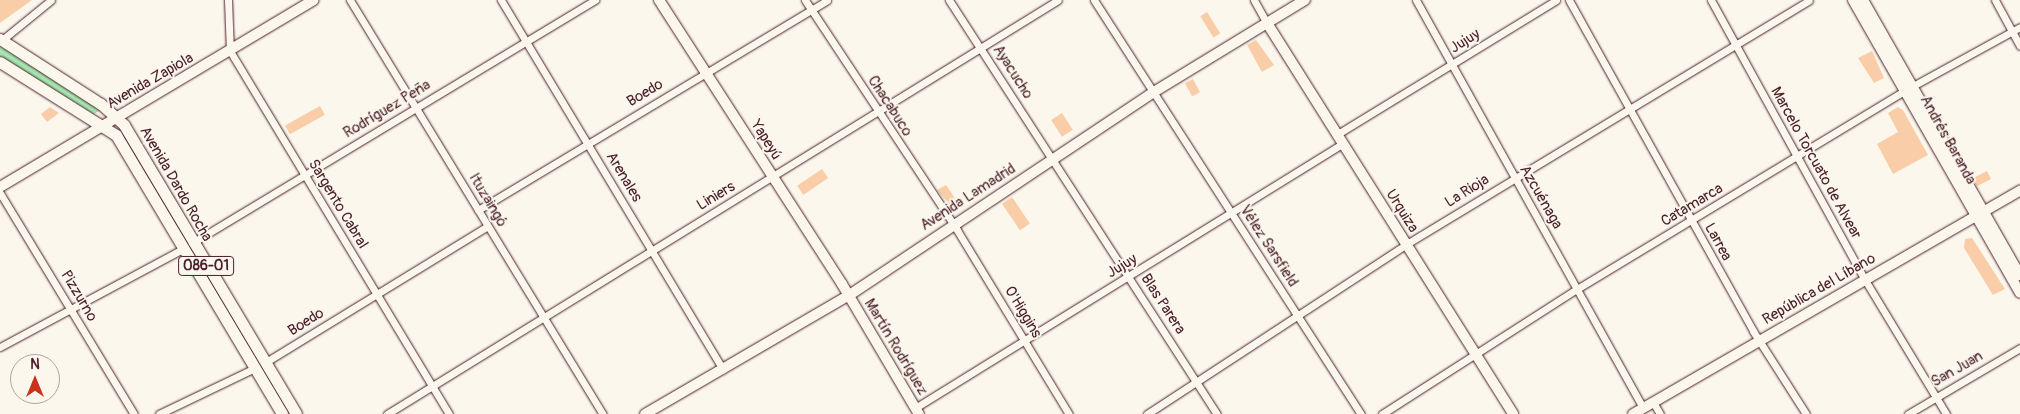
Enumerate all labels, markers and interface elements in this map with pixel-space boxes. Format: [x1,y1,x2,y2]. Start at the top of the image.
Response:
street label: Jujuy [1447,25,1483,57]
street label: Ayacucho [989,42,1037,102]
street label: Avenida Zapiola [104,49,196,113]
street label: Chacabuco [864,72,916,140]
street label: Boedo [624,75,666,111]
street label: Rodríguez Peña [340,76,434,142]
street label: Marcelo Torcuato de Alvear [1767,84,1865,242]
street label: Andrés Baranda [1916,92,1980,188]
street label: Yapeyú [747,117,785,163]
street label: Avenida Dardo Rocha [136,123,216,245]
street label: Arenales [602,149,646,205]
street label: Sargento Cabral [304,156,372,252]
street label: Avenida Lamadrid [917,160,1019,234]
street label: Azcuénaga [1516,162,1566,232]
street label: Ituzaingó [465,170,511,230]
street label: La Rioja [1442,171,1492,211]
street label: Liniers [694,178,738,214]
street label: Catamarca [1658,180,1726,230]
street label: Urquiza [1382,186,1422,236]
street label: Vélez Sarsfield [1236,202,1302,290]
street label: Larrea [1700,220,1736,264]
street label: República del Líbano [1759,249,1879,329]
street label: Jujuy [1104,250,1140,282]
road number: 086-01 [177,255,235,278]
street label: Pizzurno [57,267,101,325]
street label: Blas Parera [1137,270,1189,338]
street label: O'Higgins [1001,283,1045,341]
street label: Martín Rodríguez [860,296,932,398]
street label: Boedo [285,304,327,340]
street label: San Juan [1928,347,1986,391]
north arrow [10,354,60,404]
text: N [30,356,40,373]

